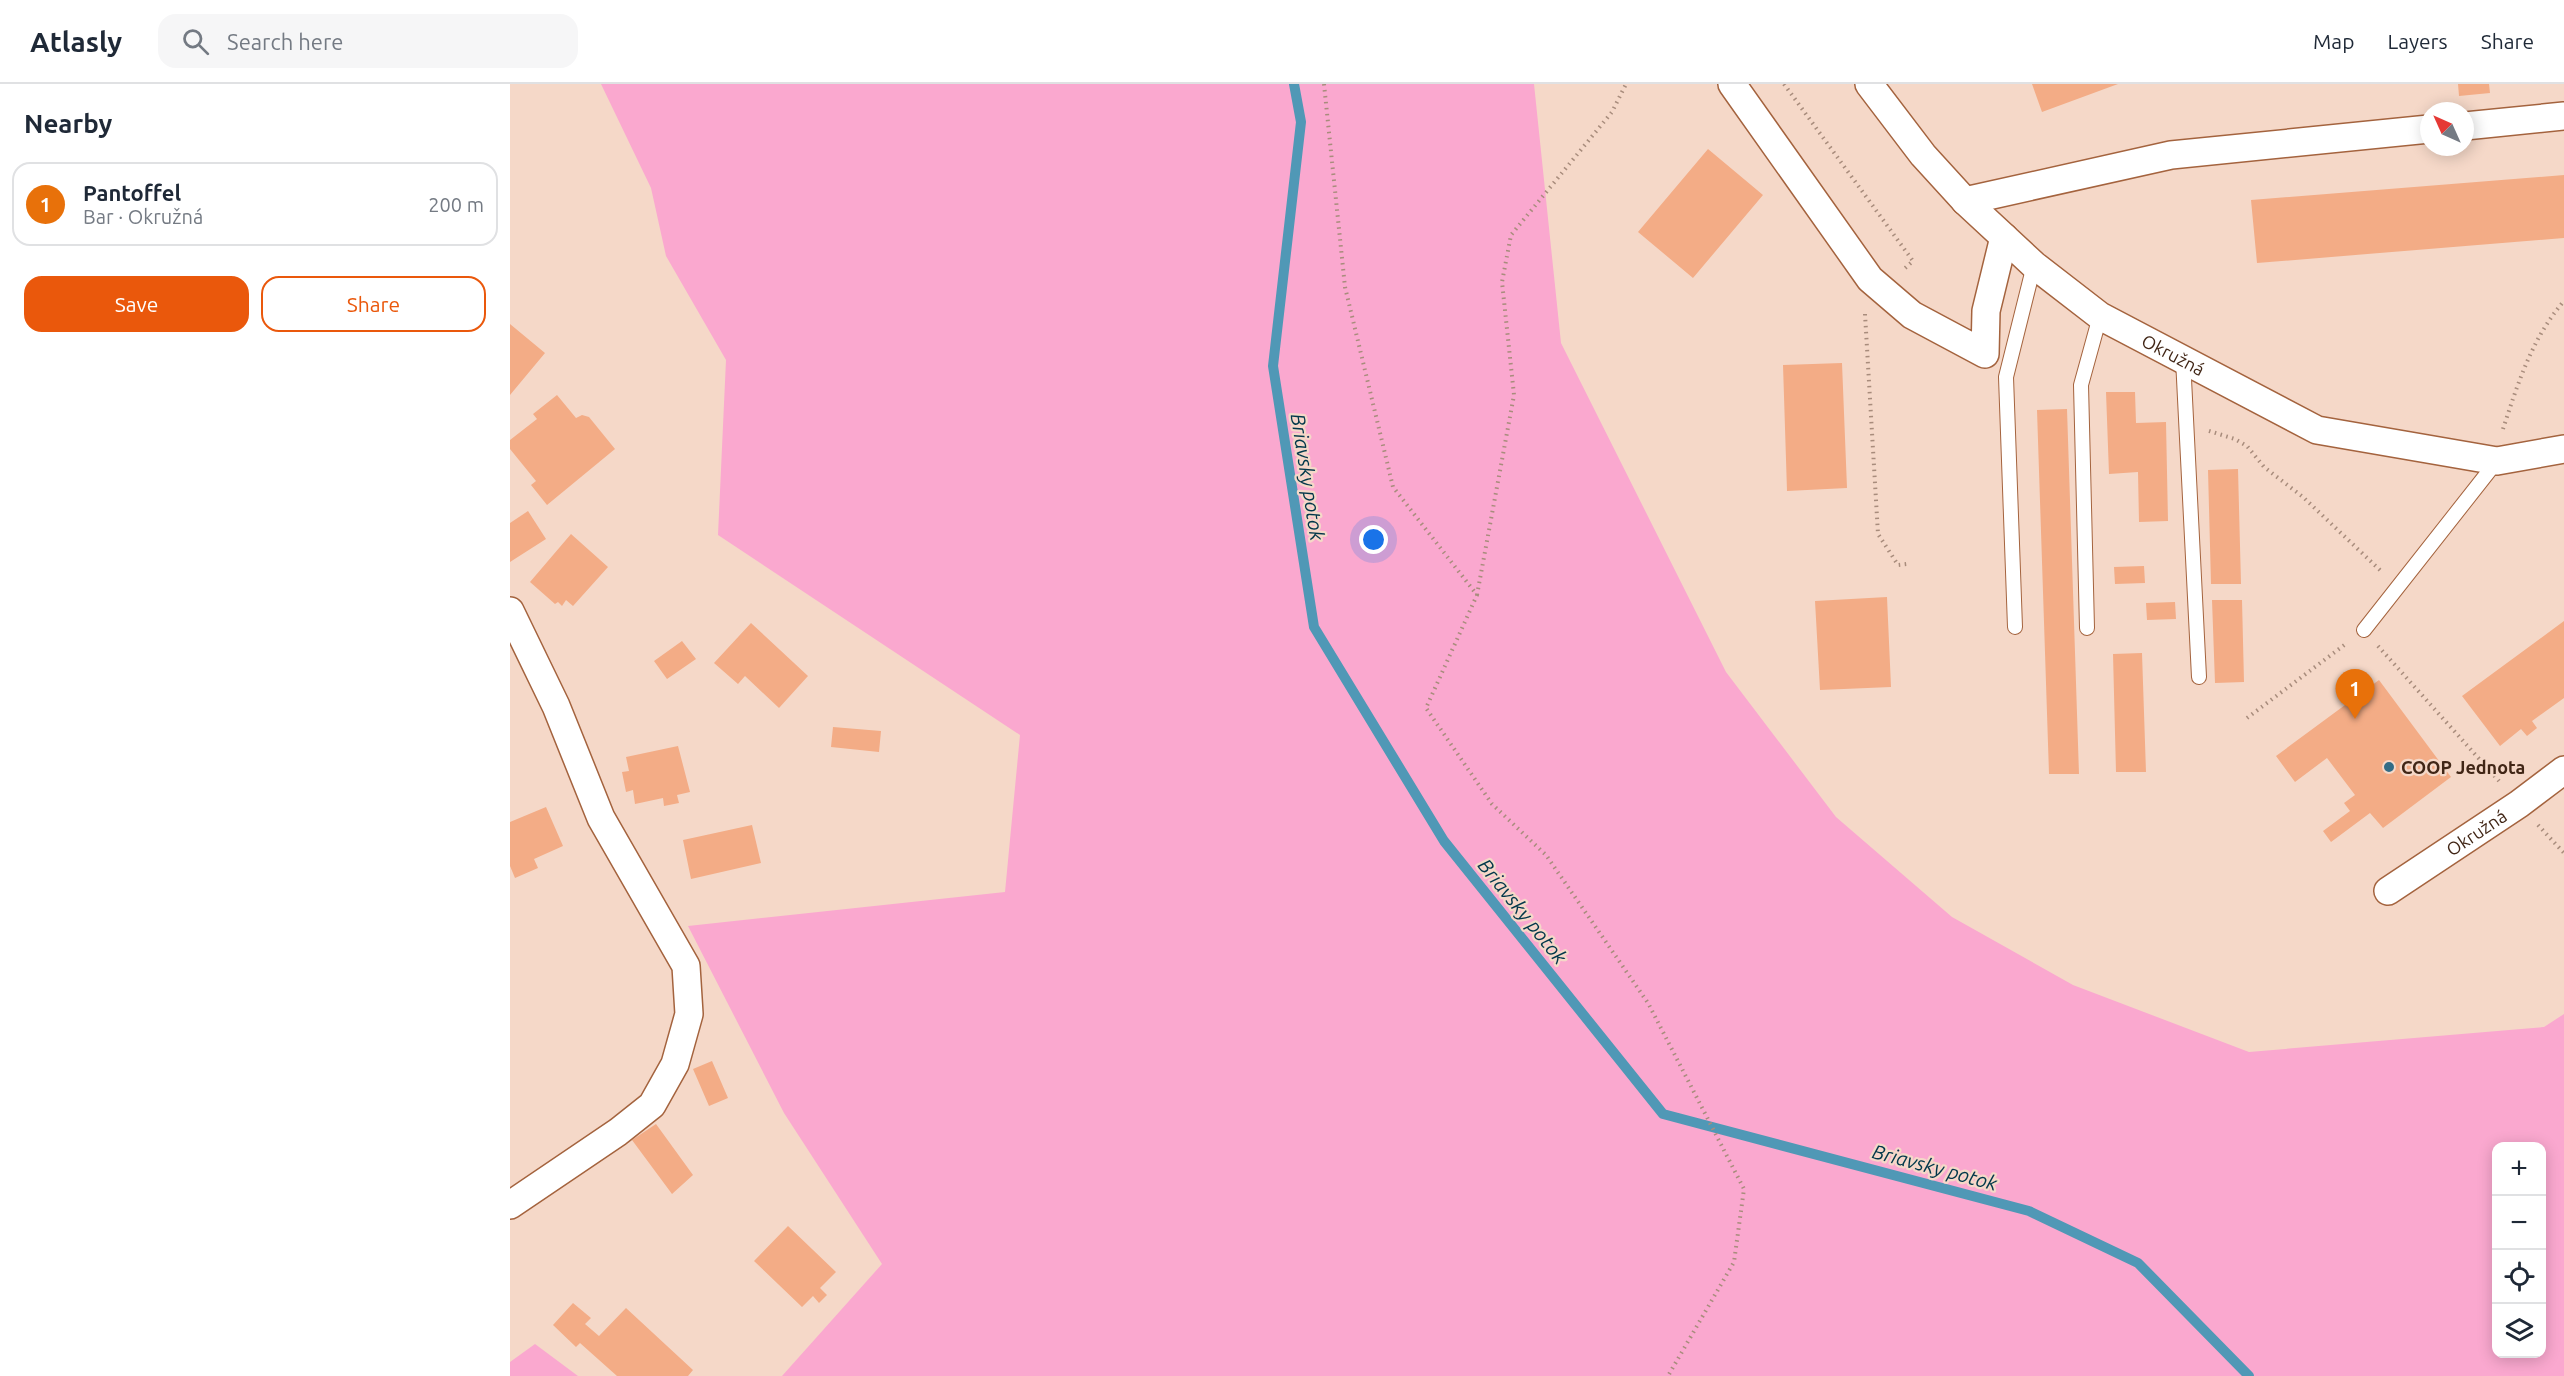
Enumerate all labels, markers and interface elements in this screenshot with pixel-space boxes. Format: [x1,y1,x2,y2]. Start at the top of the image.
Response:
search box [158,14,578,68]
icon: search [179,25,212,58]
text: Atlasly [30,26,122,57]
text: Search here [227,29,343,54]
text: Map [2313,29,2354,53]
text: Layers [2387,29,2448,53]
text: Share [2481,29,2534,53]
north arrow [2420,102,2474,156]
text: Nearby [24,109,112,138]
text: Pantoffel [83,180,181,205]
text: 1 [40,193,51,216]
text: 200 m [428,193,484,216]
text: Bar · Okružná [83,205,203,228]
button: Save [24,276,249,332]
button: Share [261,276,486,332]
street label: Okružná [2139,330,2208,379]
water label: Briavsky potok [1287,412,1330,543]
your location [1359,525,1388,554]
pin: 1 [2336,670,2374,719]
place label: COOP Jednota [2401,757,2525,777]
marker: COOP Jednota [2382,760,2396,774]
street label: Okružná [2442,805,2510,859]
water label: Briavsky potok [1474,854,1573,969]
water label: Briavsky potok [1870,1139,2001,1195]
map controls [2492,1142,2546,1358]
button: + [2492,1142,2546,1196]
button: − [2492,1196,2546,1250]
button: locate [2492,1250,2546,1304]
button: layers [2492,1304,2546,1358]

